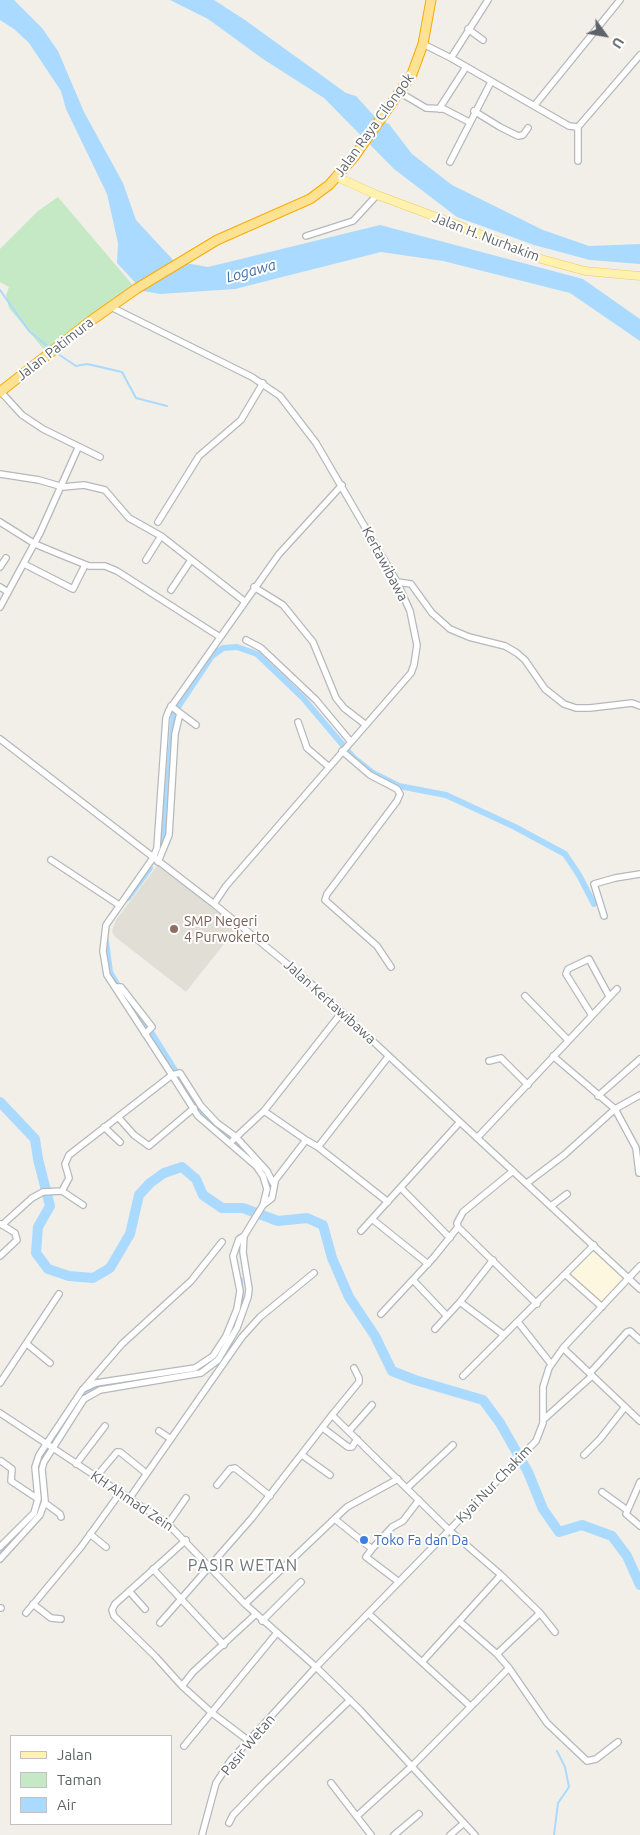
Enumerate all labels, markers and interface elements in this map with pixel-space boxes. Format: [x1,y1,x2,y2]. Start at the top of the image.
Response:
north arrow [580,10,630,60]
text: U [608,35,627,51]
street label: Jalan Raya Cilongok [331,70,417,180]
street label: Jalan H. Nurhakim [430,209,542,265]
water label: Logawa [224,256,278,286]
street label: Jalan Patimura [13,314,97,384]
street label: Kertawibawa [358,524,412,604]
place label: SMP Negeri 4 Purwokerto [184,913,270,946]
marker: SMP Negeri 4 Purwokerto [168,923,180,935]
street label: Jalan Kertawibawa [281,956,379,1048]
street label: Kyai Nur Chakim [453,1442,535,1526]
street label: KH Ahmad Zein [87,1467,177,1535]
place label: Toko Fa dan Da [374,1532,468,1548]
marker: Toko Fa dan Da [358,1534,370,1546]
district label: PASIR WETAN [186,1556,300,1576]
street label: Pasir Wetan [218,1711,278,1779]
legend [10,1735,172,1825]
text: Jalan [57,1746,92,1763]
text: Taman [57,1771,102,1788]
text: Air [57,1796,76,1813]

